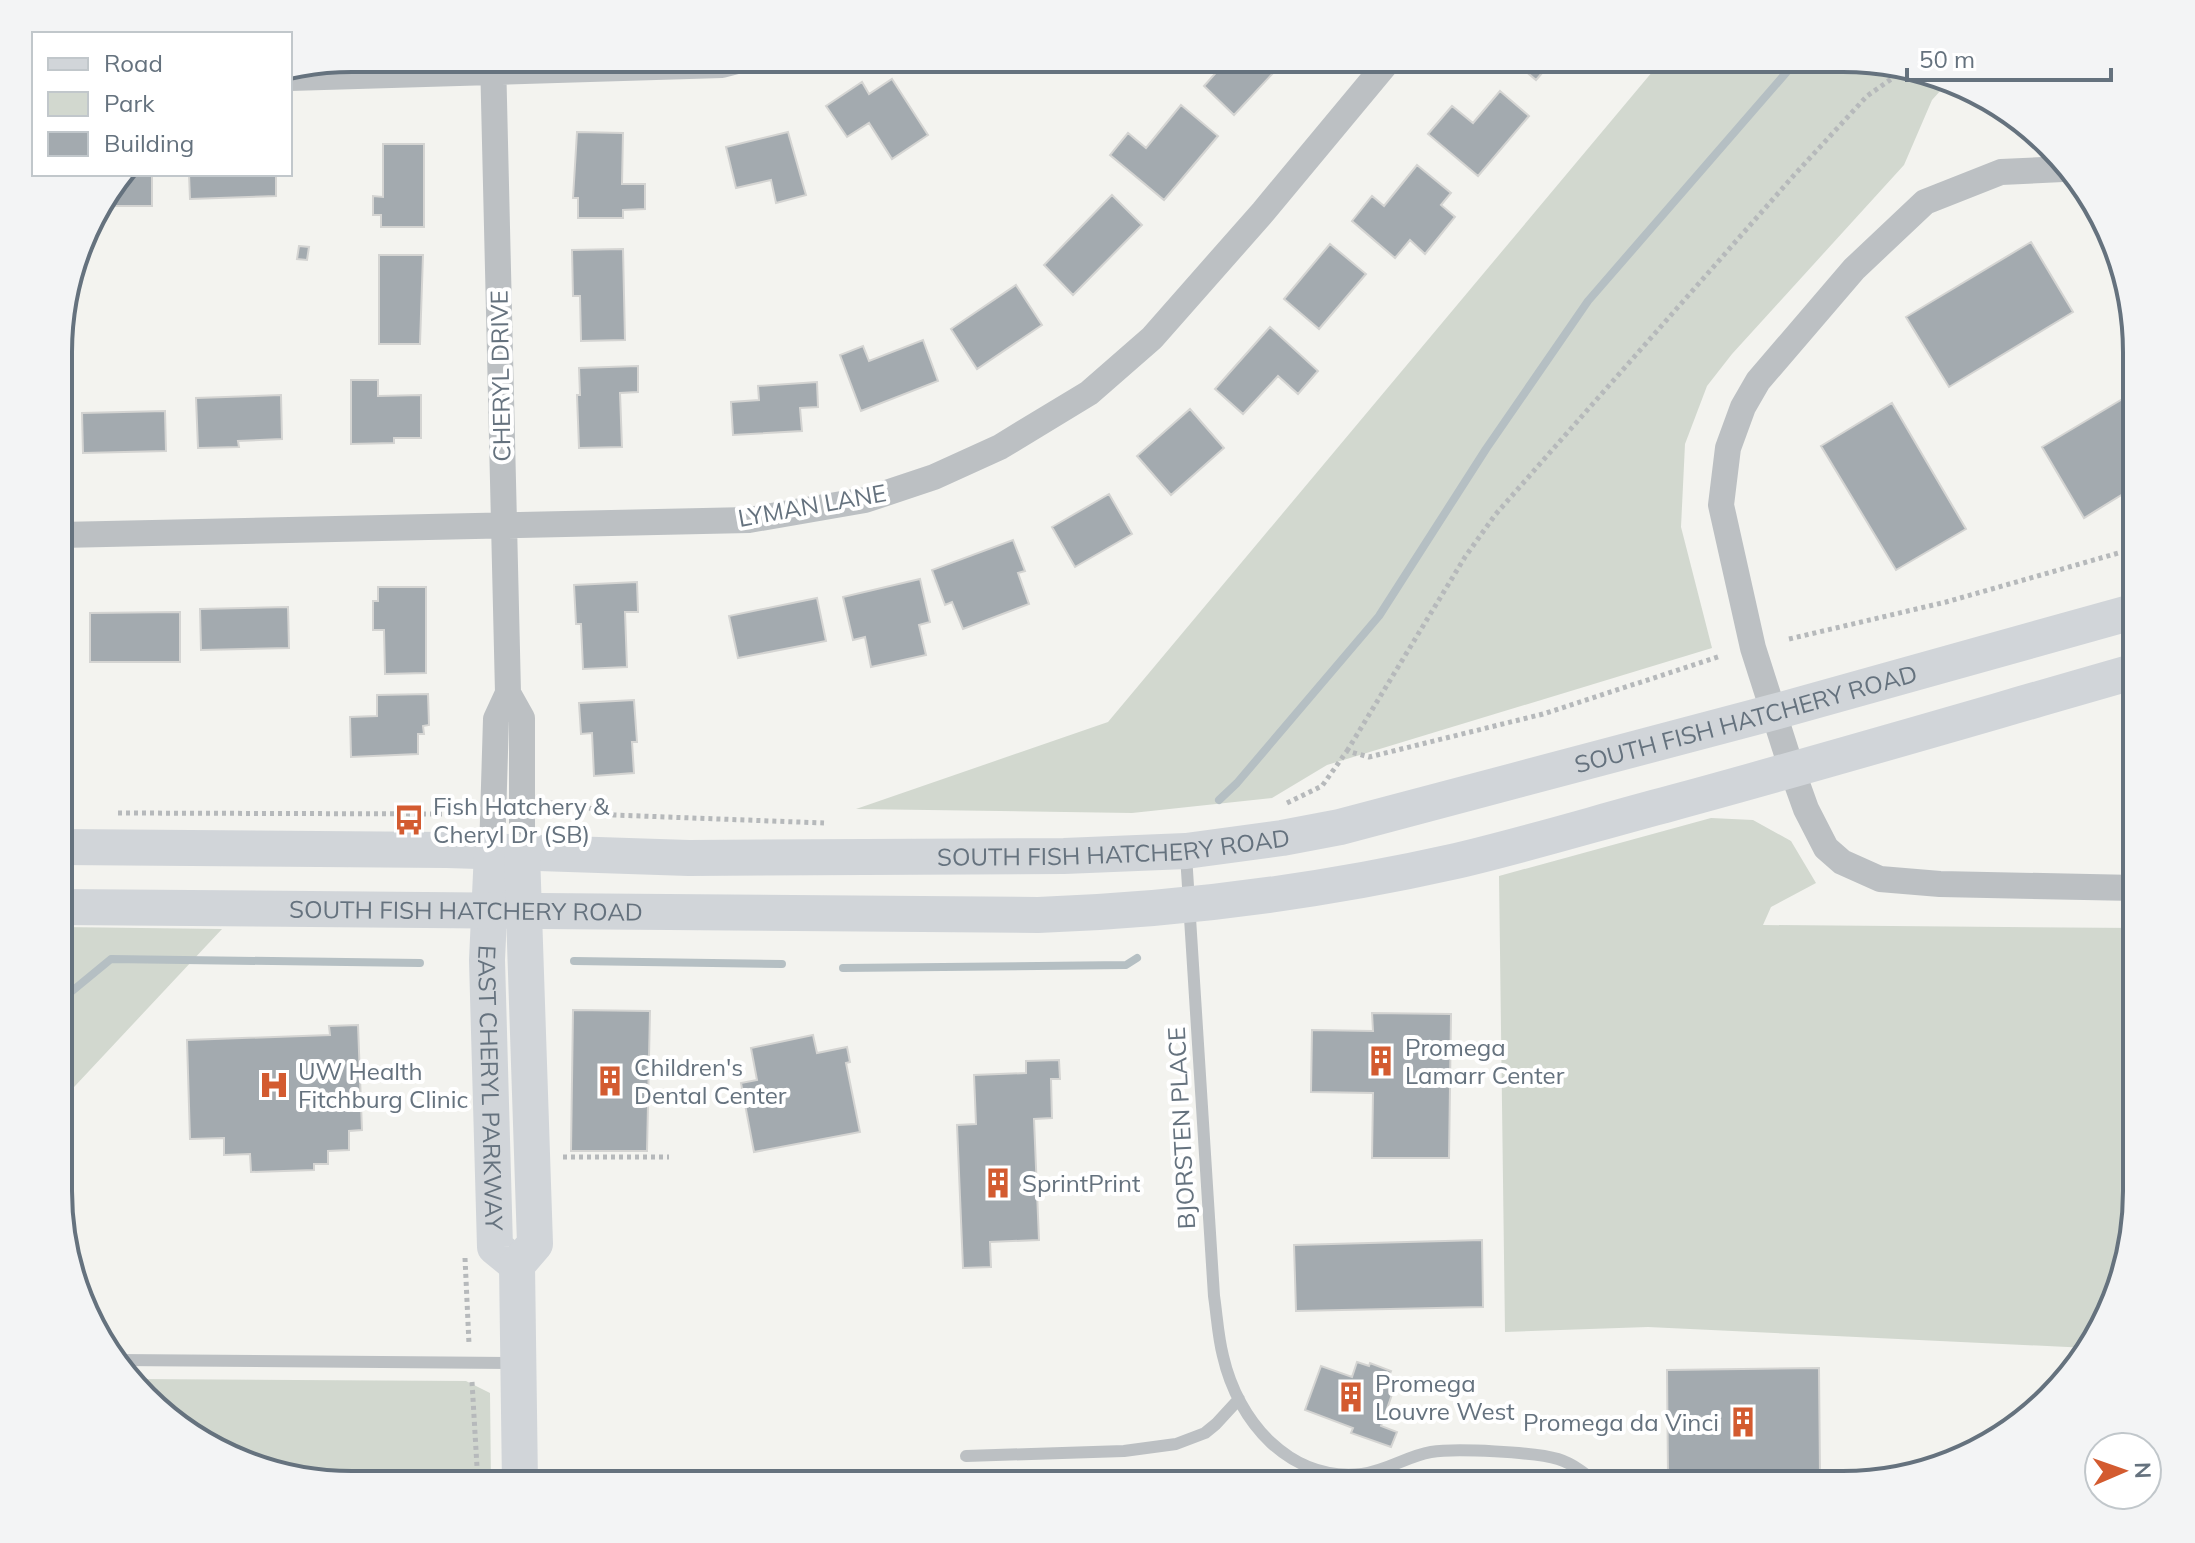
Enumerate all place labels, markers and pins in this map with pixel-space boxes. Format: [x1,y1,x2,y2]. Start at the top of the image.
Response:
place label: Fish Hatchery & Cheryl Dr (SB) [433,791,610,849]
bus stop icon: Fish Hatchery & Cheryl Dr (SB) [392,803,426,837]
place label: Promega Lamarr Center [1405,1032,1565,1090]
building icon: Promega Lamarr Center [1364,1044,1398,1078]
place label: Children's Dental Center [634,1052,787,1110]
place label: UW Health Fitchburg Clinic [298,1056,469,1114]
building icon: Children's Dental Center [593,1064,627,1098]
hospital icon: UW Health Fitchburg Clinic [257,1068,291,1102]
building icon: SprintPrint [981,1166,1015,1200]
place label: SprintPrint [1022,1168,1141,1198]
place label: Promega Louvre West [1375,1368,1515,1426]
building icon: Promega Louvre West [1334,1380,1368,1414]
building icon: Promega da Vinci [1726,1405,1760,1439]
place label: Promega da Vinci [1523,1407,1719,1437]

